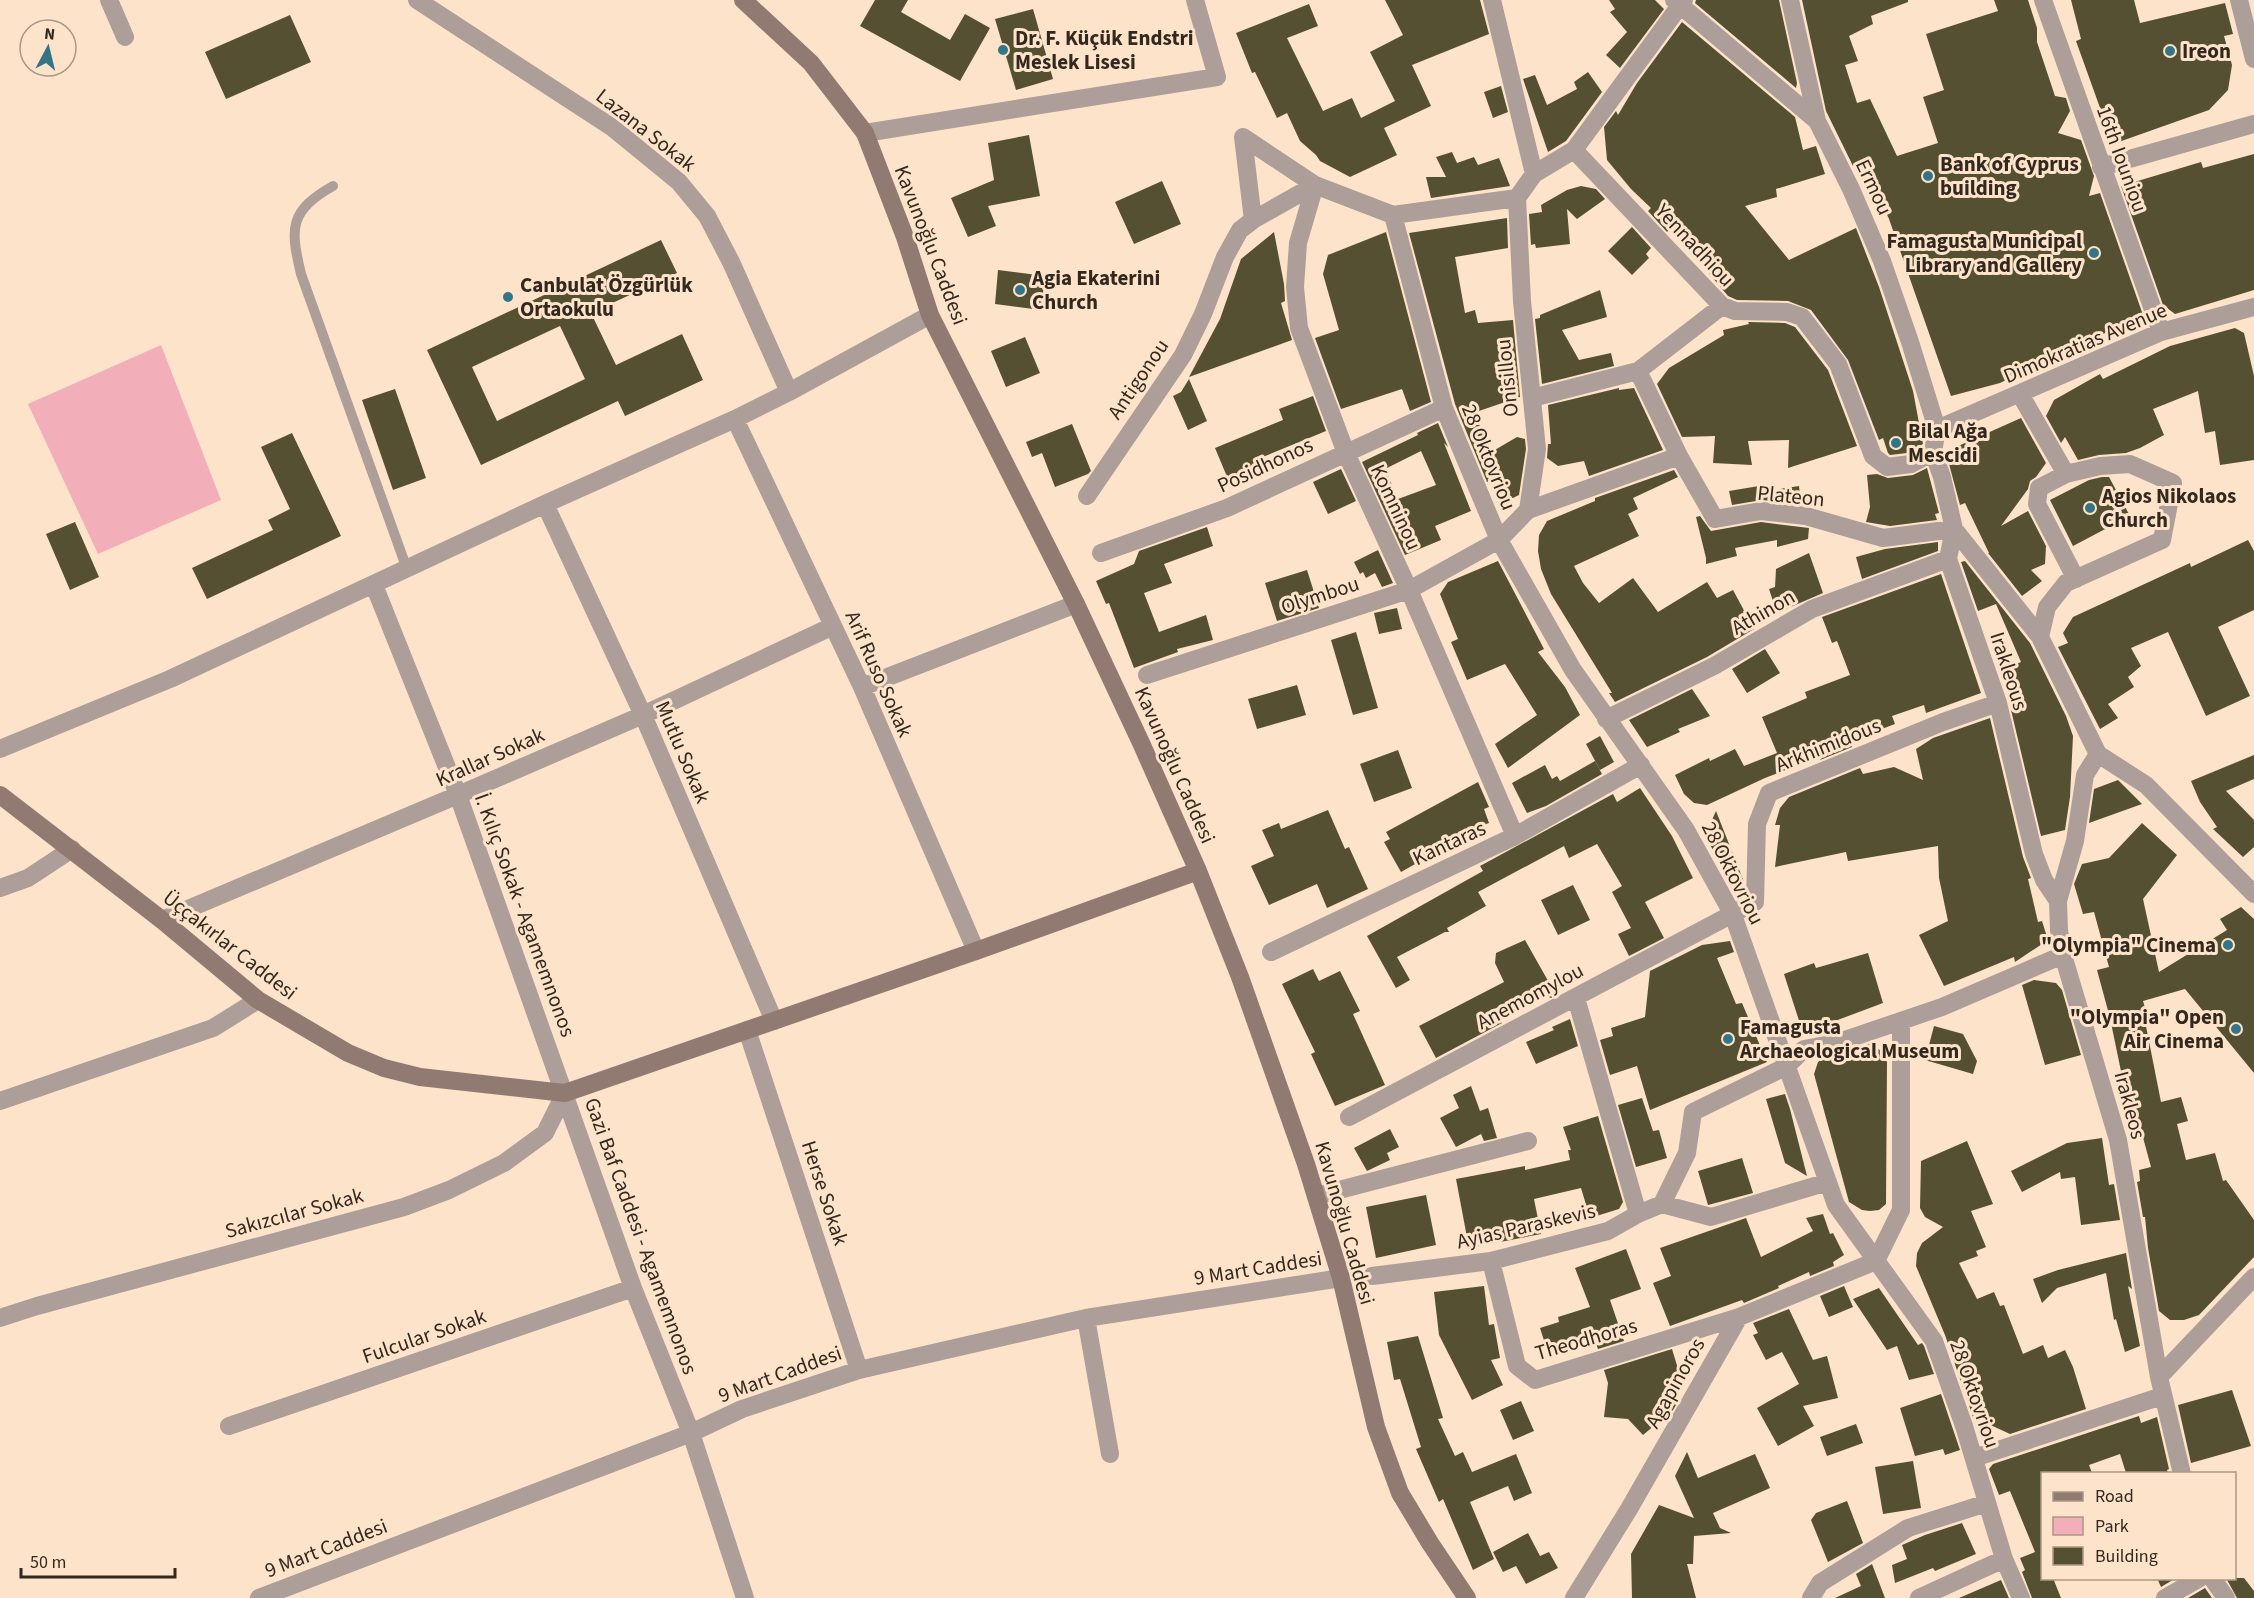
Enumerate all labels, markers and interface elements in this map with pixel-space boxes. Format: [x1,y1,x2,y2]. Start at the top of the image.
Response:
north arrow [18,18,78,78]
text: N [43,23,56,46]
place label: Dr. F. Küçük Endstri Meslek Lisesi [1015,23,1194,77]
place label: Ireon [2182,36,2231,66]
marker: Dr. F. Küçük Endstri Meslek Lisesi [996,43,1010,57]
marker: Ireon [2163,44,2177,58]
street label: Lazana Sokak [590,81,703,179]
street label: 16th Iouniou [2089,102,2155,216]
place label: Bank of Cyprus building [1940,149,2079,203]
street label: Ermou [1848,154,1900,220]
street label: Kavunoğlu Caddesi [887,161,975,329]
marker: Bank of Cyprus building [1921,169,1935,183]
street label: Yennadhiou [1648,196,1741,293]
place label: Famagusta Municipal Library and Gallery [1887,226,2082,280]
marker: Famagusta Municipal Library and Gallery [2087,246,2101,260]
place label: Agia Ekaterini Church [1031,263,1160,317]
place label: Canbulat Özgürlük Ortaokulu [520,270,693,324]
marker: Agia Ekaterini Church [1013,283,1027,297]
marker: Canbulat Özgürlük Ortaokulu [501,290,515,304]
street label: Dimokratias Avenue [1999,295,2171,391]
street label: Antigonou [1100,333,1176,425]
street label: Onisillou [1488,338,1526,418]
street label: 28 Oktovriou [1454,399,1524,515]
place label: Bilal Ağa Mescidi [1908,416,1988,470]
street label: Posidhonos [1212,430,1318,500]
marker: Bilal Ağa Mescidi [1889,436,1903,450]
street label: Komninou [1363,459,1429,555]
street label: Plateon [1756,478,1826,514]
place label: Agios Nikolaos Church [2101,481,2236,535]
marker: Agios Nikolaos Church [2083,501,2097,515]
street label: Olymbou [1277,568,1363,622]
street label: Athinon [1726,582,1800,642]
street label: Arif Ruso Sokak [838,606,921,743]
street label: Irakleous [1982,628,2036,714]
street label: Kavunoğlu Caddesi [1127,682,1223,848]
street label: Mutlu Sokak [648,696,718,808]
street label: Arkhimidous [1771,710,1885,780]
street label: Krallar Sokak [431,719,550,794]
street label: İ. Kılıç Sokak - Agamemnonos [467,789,583,1041]
street label: Kantaras [1407,813,1491,873]
street label: 28 Oktovriou [1694,816,1772,930]
street label: Üççakırlar Caddesi [156,883,304,1007]
place label: "Olympia" Cinema [2041,930,2216,960]
marker: "Olympia" Cinema [2221,938,2235,952]
street label: Anemomylou [1471,955,1589,1037]
place label: "Olympia" Open Air Cinema [2070,1002,2224,1056]
place label: Famagusta Archaeological Museum [1739,1012,1959,1066]
marker: "Olympia" Open Air Cinema [2229,1022,2243,1036]
marker: Famagusta Archaeological Museum [1721,1032,1735,1046]
street label: Irakleos [2107,1068,2153,1142]
street label: Gazi Baf Caddesi - Agamemnonos [577,1094,705,1379]
street label: Herse Sokak [794,1137,856,1250]
street label: Kavunoğlu Caddesi [1307,1138,1383,1308]
street label: Sakızcılar Sokak [222,1180,367,1246]
street label: Ayias Paraskevis [1454,1195,1599,1257]
street label: 9 Mart Caddesi [1192,1243,1324,1293]
street label: Fulcular Sokak [358,1301,490,1371]
street label: Theodhoras [1531,1310,1641,1368]
street label: Agapinoros [1638,1332,1712,1434]
street label: 28 Oktovriou [1943,1336,2007,1452]
street label: 9 Mart Caddesi [714,1338,846,1410]
legend [2041,1472,2236,1580]
text: Road [2095,1484,2134,1509]
street label: 9 Mart Caddesi [260,1511,392,1585]
text: Park [2095,1514,2129,1539]
scale bar [21,1541,176,1579]
text: Building [2095,1544,2158,1569]
text: 50 m [30,1550,66,1575]

